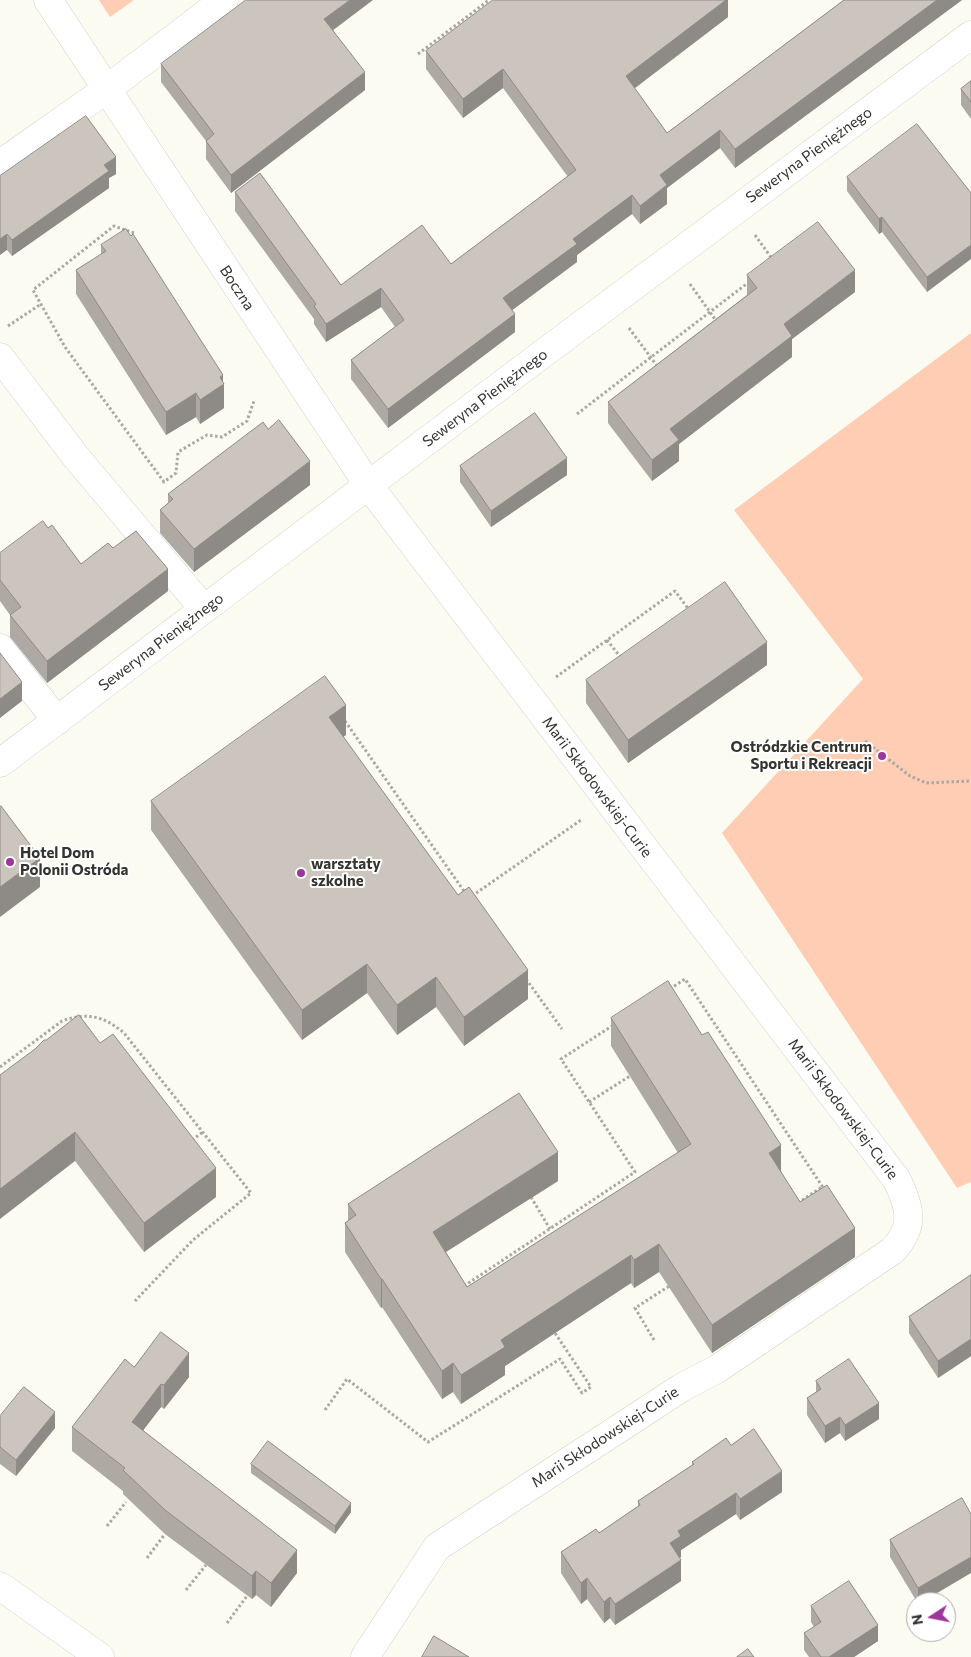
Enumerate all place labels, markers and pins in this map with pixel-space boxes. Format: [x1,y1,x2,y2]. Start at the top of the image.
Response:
place label: Ostródzkie Centrum Sportu i Rekreacji [731,738,872,773]
marker: Ostródzkie Centrum Sportu i Rekreacji [876,750,888,762]
place label: Hotel Dom Polonii Ostróda [20,844,129,879]
place label: warsztaty szkolne [311,855,381,890]
marker: Hotel Dom Polonii Ostróda [4,856,16,868]
marker: warsztaty szkolne [295,867,307,879]

